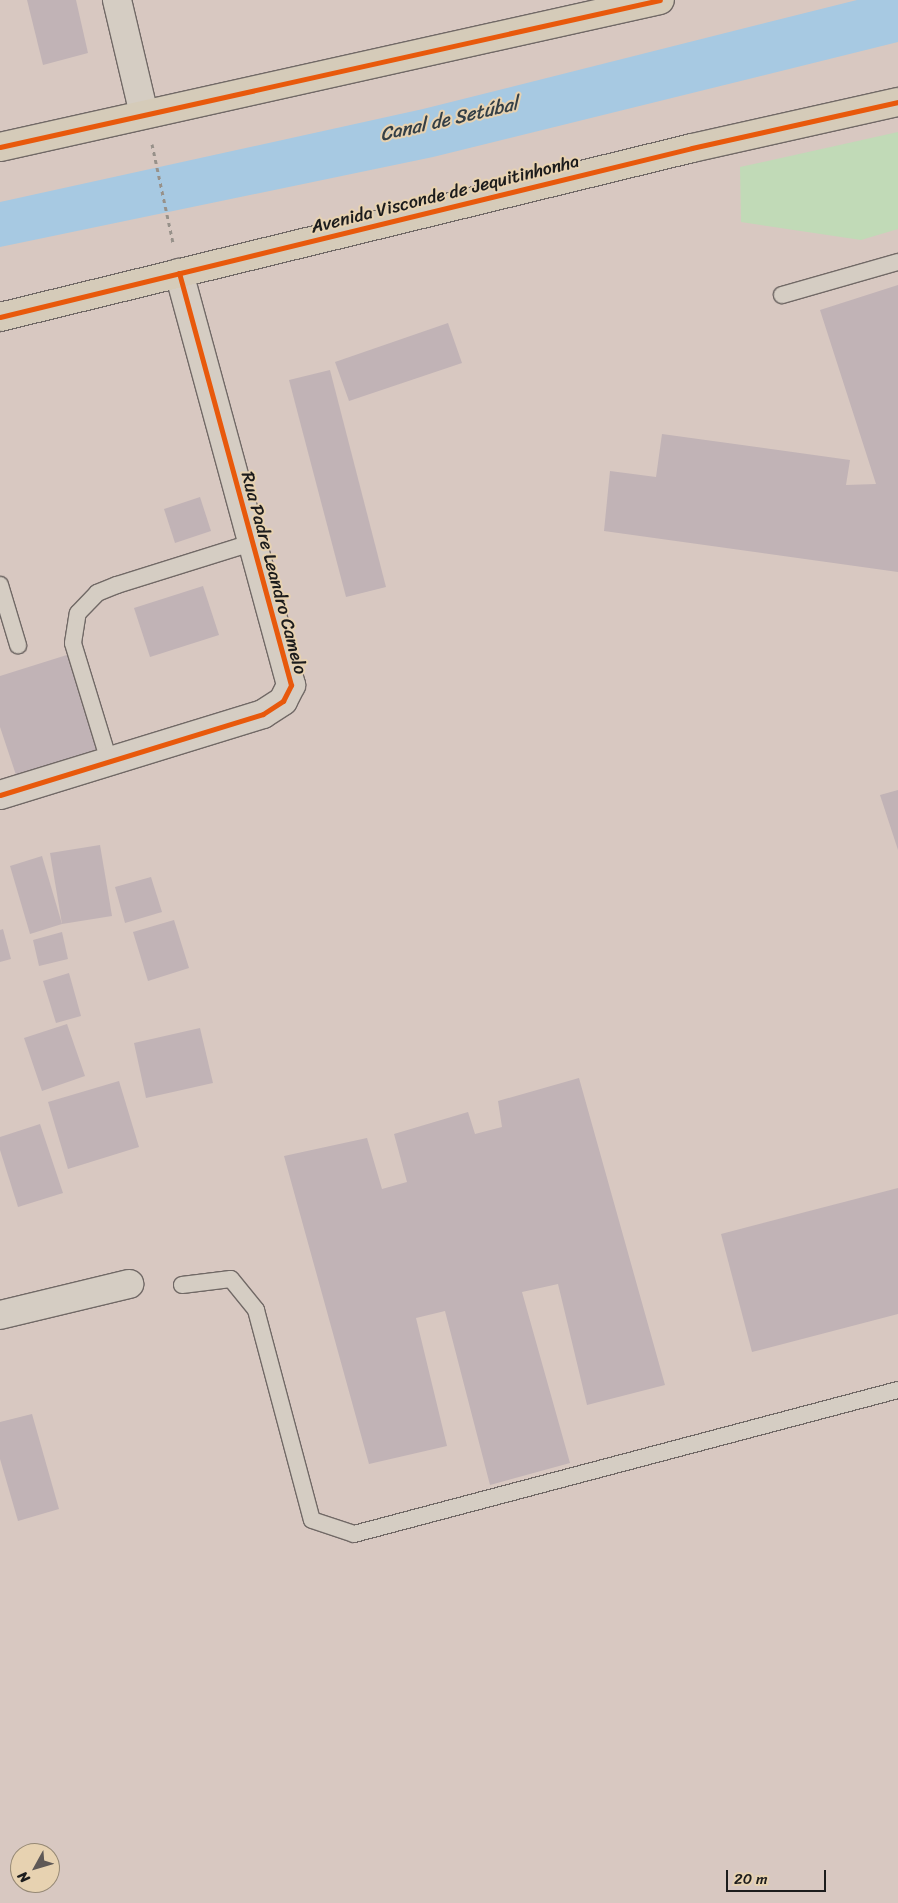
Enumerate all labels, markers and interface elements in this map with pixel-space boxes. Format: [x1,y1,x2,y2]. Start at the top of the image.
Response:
water label: Canal de Setúbal [377,92,521,146]
street label: Avenida Visconde de Jequitinhonha [309,150,581,238]
street label: Rua Padre Leandro Camelo [236,469,312,677]
north arrow [10,1843,60,1893]
scale bar [728,1860,828,1892]
text: N [11,1865,37,1889]
text: 20 m [734,1866,768,1892]

